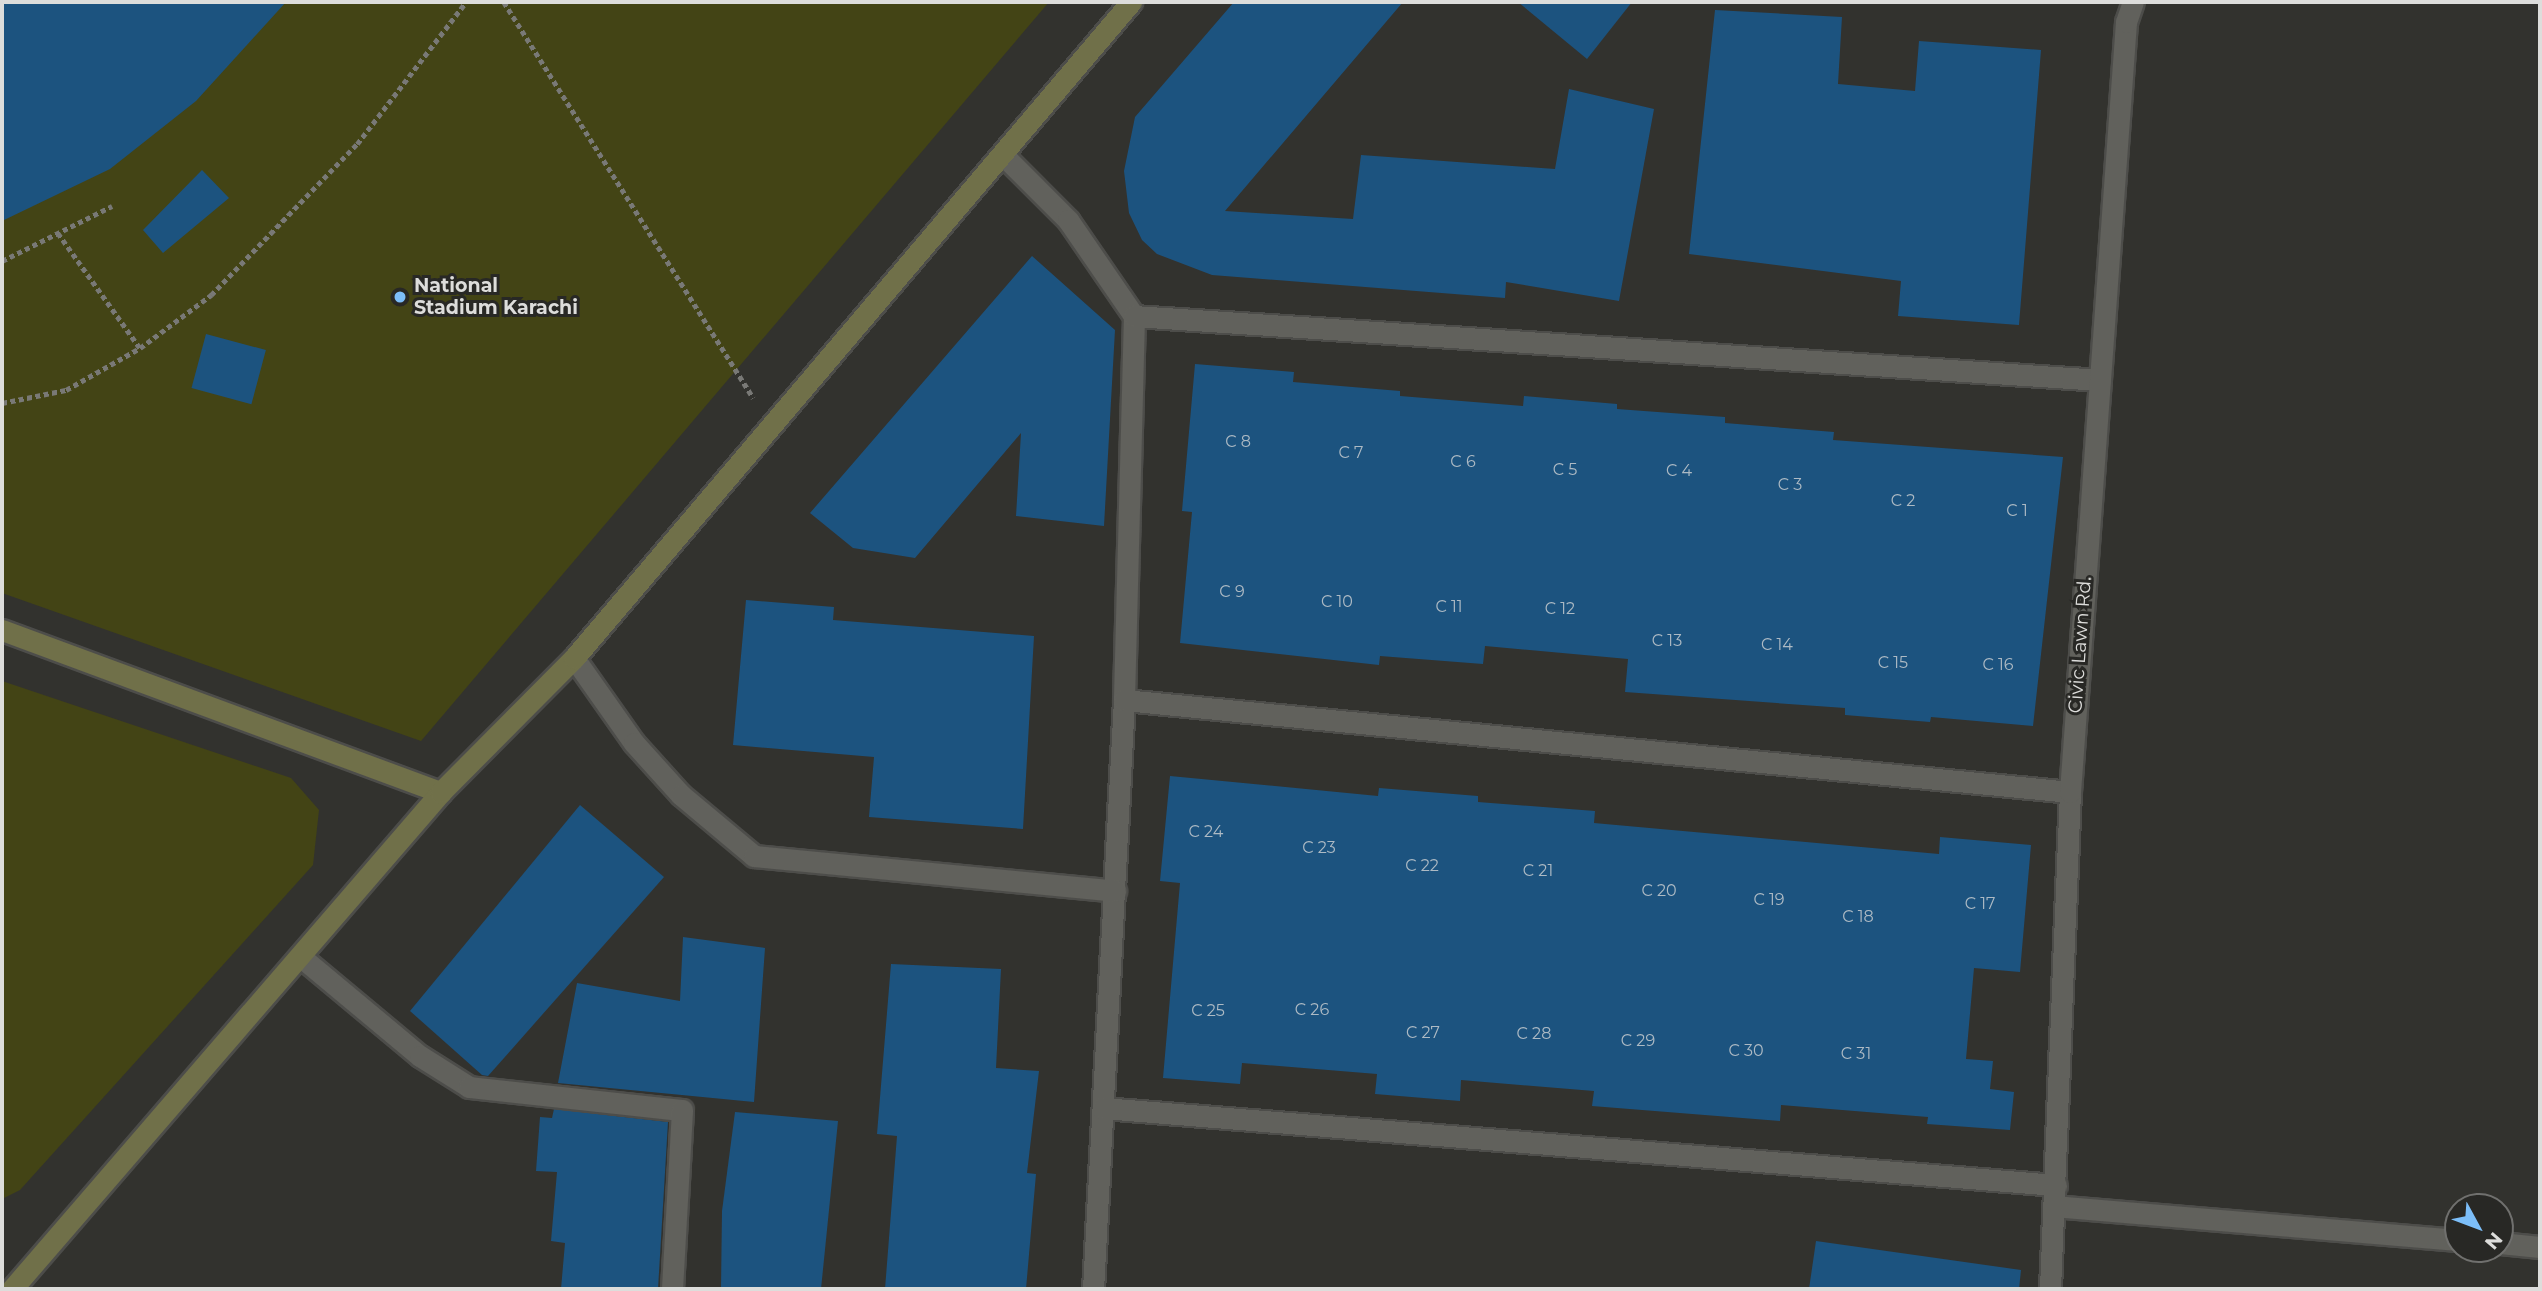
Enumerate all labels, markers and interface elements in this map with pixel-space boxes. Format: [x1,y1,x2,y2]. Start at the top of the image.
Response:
place label: National Stadium Karachi [414,275,578,319]
marker: National Stadium Karachi [392,289,408,305]
house number: C 8 [1225,432,1251,452]
house number: C 7 [1339,443,1363,463]
house number: C 6 [1450,452,1476,472]
house number: C 5 [1553,460,1577,480]
house number: C 4 [1666,461,1692,481]
house number: C 3 [1778,475,1802,495]
house number: C 2 [1891,491,1915,511]
house number: C 1 [2006,501,2028,521]
street label: Civic Lawn Rd. [2064,576,2096,714]
house number: C 9 [1219,582,1245,602]
house number: C 10 [1321,592,1353,612]
house number: C 11 [1435,597,1463,617]
house number: C 12 [1545,599,1575,619]
house number: C 13 [1652,631,1682,651]
house number: C 14 [1761,635,1793,655]
house number: C 15 [1878,653,1908,673]
house number: C 16 [1982,655,2014,675]
house number: C 24 [1189,822,1223,842]
house number: C 23 [1302,838,1336,858]
house number: C 22 [1405,856,1439,876]
house number: C 21 [1523,861,1553,881]
house number: C 20 [1641,881,1677,901]
house number: C 19 [1753,890,1785,910]
house number: C 17 [1965,894,1995,914]
house number: C 18 [1842,907,1874,927]
house number: C 26 [1295,1000,1329,1020]
house number: C 25 [1191,1001,1225,1021]
house number: C 27 [1406,1023,1440,1043]
house number: C 28 [1517,1024,1551,1044]
house number: C 29 [1621,1031,1655,1051]
house number: C 30 [1728,1041,1764,1061]
house number: C 31 [1841,1044,1871,1064]
north arrow [2444,1193,2514,1263]
text: N [2480,1227,2507,1254]

